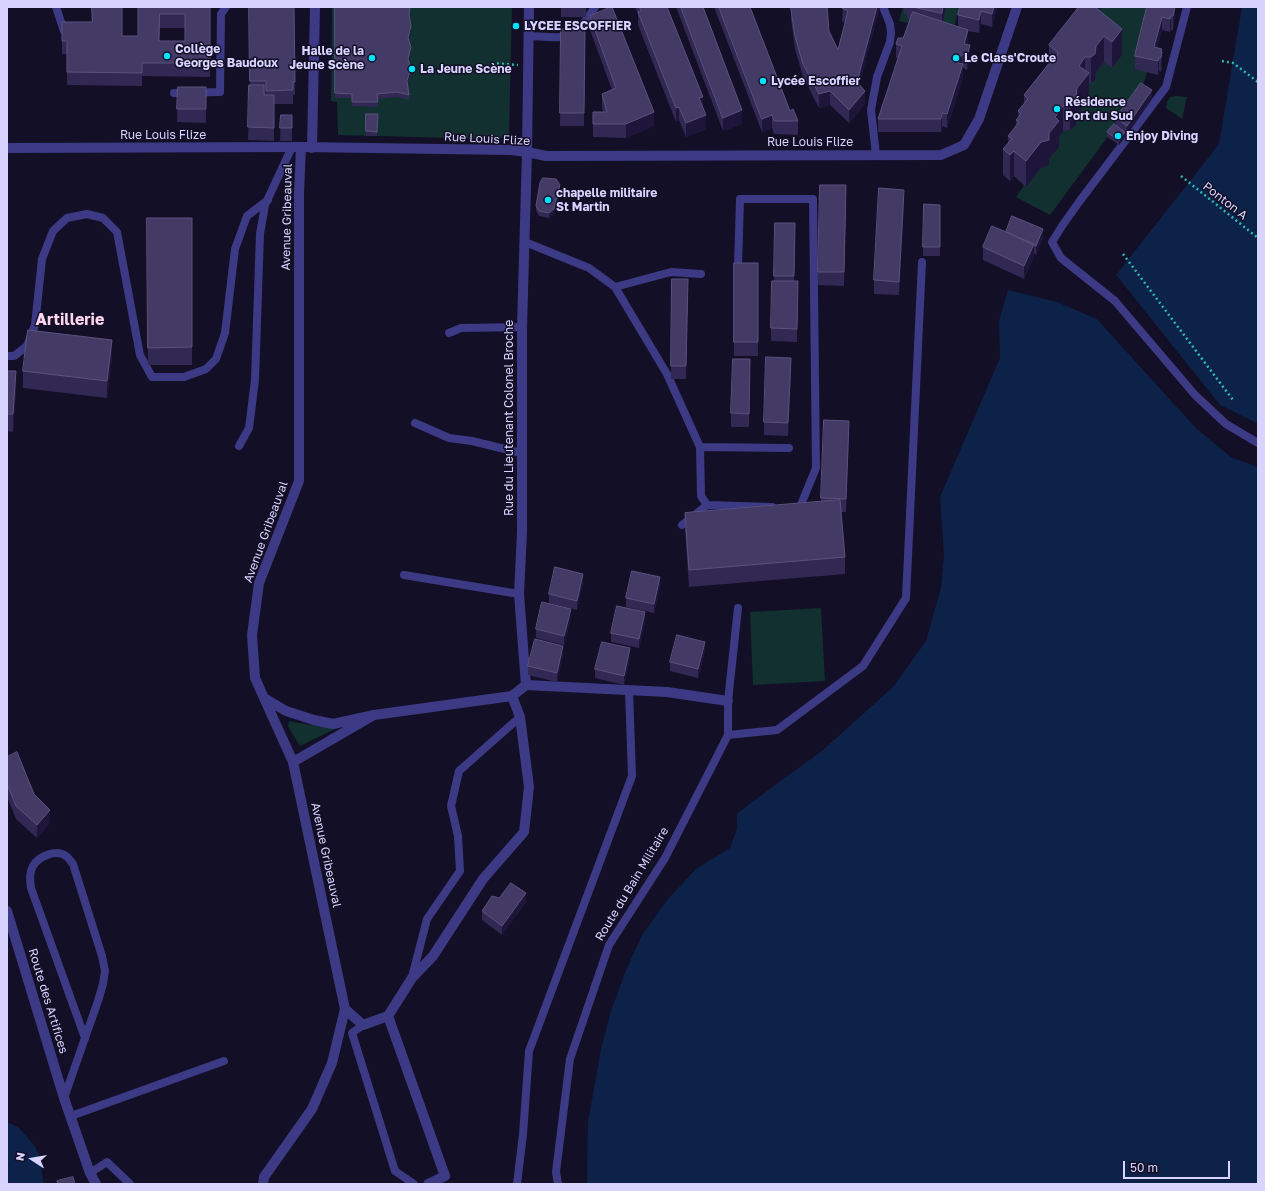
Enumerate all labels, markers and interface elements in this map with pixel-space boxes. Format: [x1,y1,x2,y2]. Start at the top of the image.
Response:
place label: LYCEE ESCOFFIER [524,19,632,33]
marker: LYCEE ESCOFFIER [511,21,521,31]
place label: Collège Georges Baudoux [175,42,278,70]
place label: Halle de la Jeune Scène [289,44,364,72]
marker: Collège Georges Baudoux [162,51,172,61]
place label: Le Class'Croute [964,51,1056,65]
marker: Halle de la Jeune Scène [367,53,377,63]
marker: Le Class'Croute [951,53,961,63]
place label: La Jeune Scène [420,62,512,76]
marker: La Jeune Scène [407,64,417,74]
place label: Lycée Escoffier [771,74,860,88]
marker: Lycée Escoffier [758,76,768,86]
place label: Résidence Port du Sud [1065,95,1133,123]
marker: Résidence Port du Sud [1052,104,1062,114]
street label: Rue Louis Flize [120,128,206,142]
place label: Enjoy Diving [1126,129,1198,143]
street label: Rue Louis Flize [444,130,530,148]
marker: Enjoy Diving [1113,131,1123,141]
street label: Rue Louis Flize [767,135,853,149]
street label: Avenue Gribeauval [279,163,295,271]
street label: Ponton A [1200,179,1250,223]
place label: chapelle militaire St Martin [556,186,657,214]
marker: chapelle militaire St Martin [543,195,553,205]
district label: Artillerie [36,310,104,330]
street label: Rue du Lieutenant Colonel Broche [502,320,516,516]
street label: Avenue Gribeauval [241,479,291,585]
street label: Avenue Gribeauval [308,801,344,909]
street label: Route du Bain Militaire [592,824,672,944]
street label: Route des Artifices [25,947,71,1055]
north arrow [12,1139,52,1179]
text: N [13,1151,27,1162]
scale bar [1125,1153,1232,1179]
text: 50 m [1130,1160,1158,1175]

